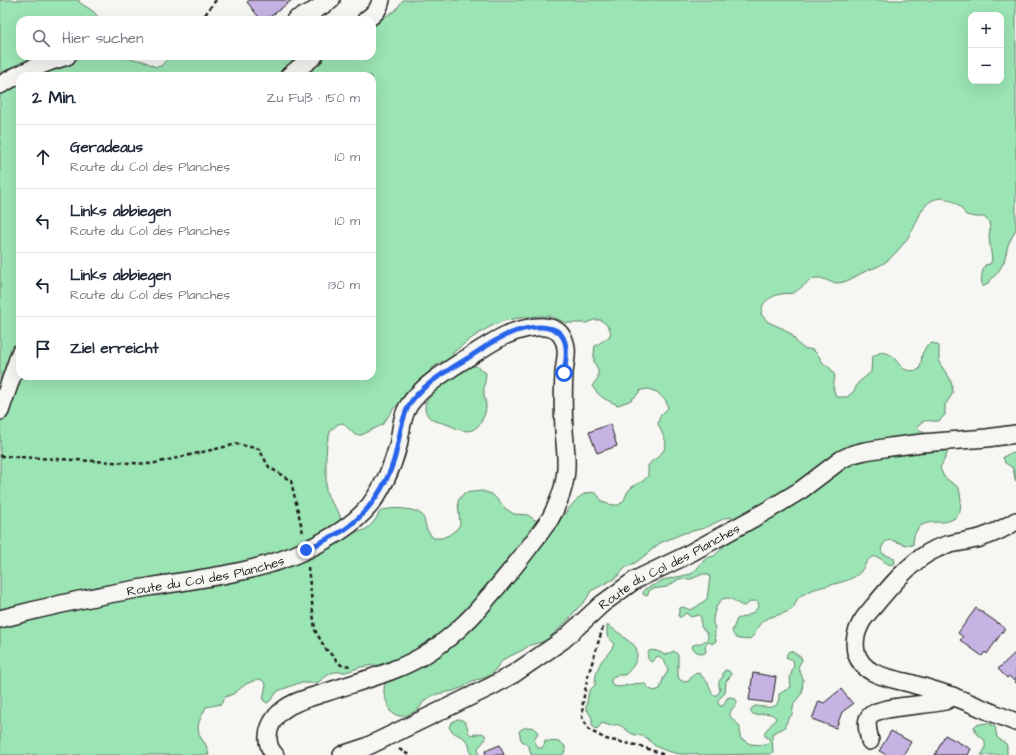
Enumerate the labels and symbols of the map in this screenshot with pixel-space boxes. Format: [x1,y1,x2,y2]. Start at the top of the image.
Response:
route start [555,364,573,382]
street label: Route du Col des Planches [595,519,743,614]
route end [297,541,315,559]
street label: Route du Col des Planches [125,552,287,601]

